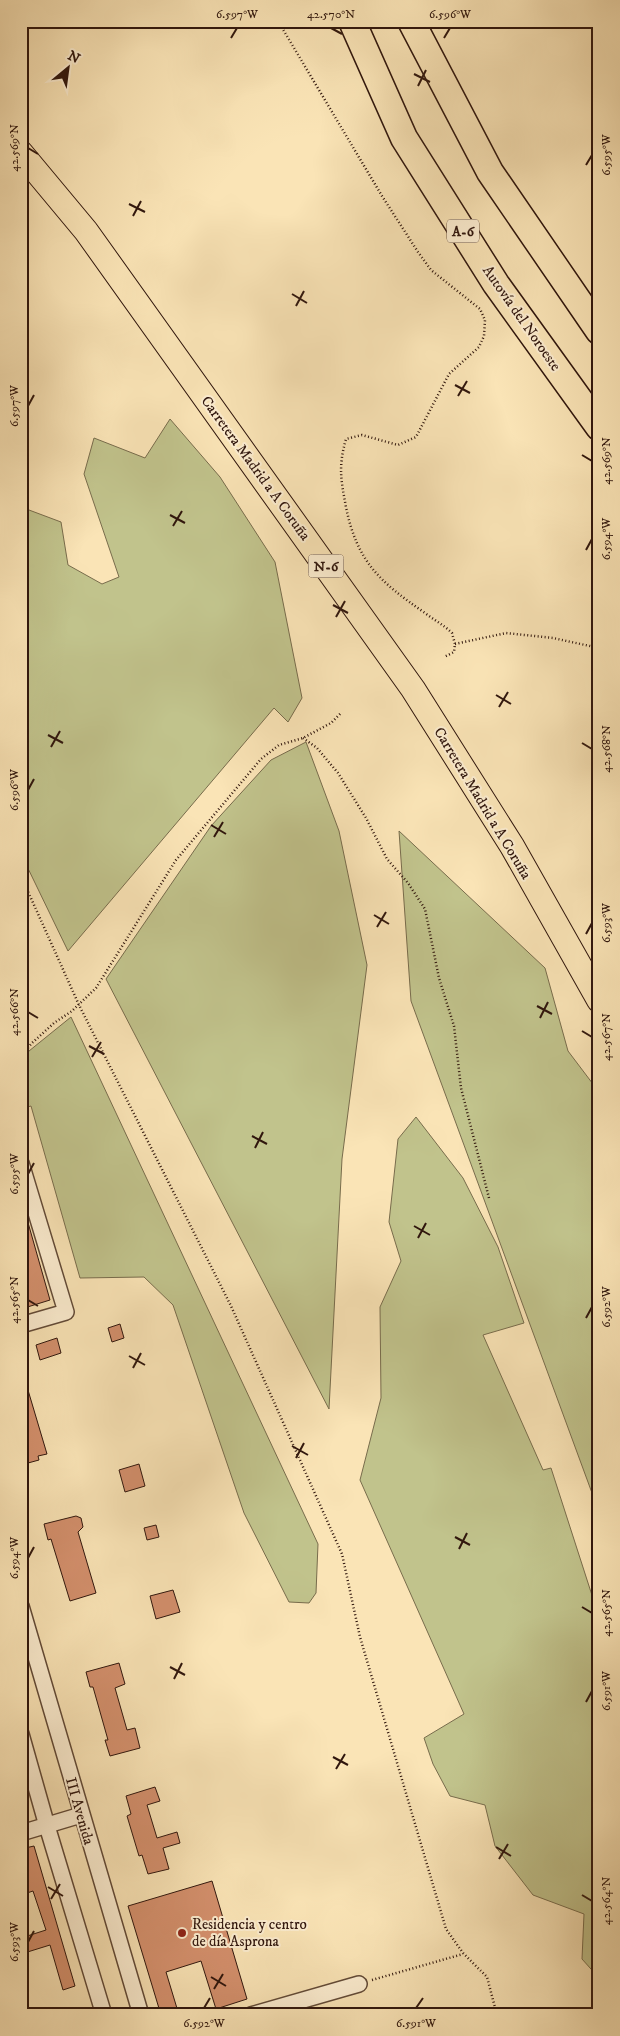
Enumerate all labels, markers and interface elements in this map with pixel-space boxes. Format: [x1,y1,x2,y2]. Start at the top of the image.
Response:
text: 6.597°W [216,7,259,22]
text: 42.570°N [307,7,355,22]
text: 6.596°W [429,7,472,22]
north arrow [42,42,92,92]
text: N [64,47,84,68]
text: 42.569°N [7,124,22,172]
text: 6.595°W [599,133,614,176]
road number: A-6 [447,220,479,242]
street label: Autovía del Noroeste [478,262,565,375]
text: 6.597°W [7,384,22,427]
street label: Carretera Madrid a A Coruña [197,392,315,545]
text: 42.569°N [599,437,614,485]
text: 6.594°W [599,517,614,560]
road number: N-6 [308,554,344,578]
street label: Carretera Madrid a A Coruña [430,724,536,883]
text: 42.568°N [599,725,614,773]
text: 6.596°W [7,768,22,811]
text: 6.593°W [599,902,614,943]
text: 42.566°N [7,988,22,1036]
text: 42.567°N [599,1013,614,1061]
text: 6.595°W [7,1152,22,1195]
text: 42.565°N [7,1276,22,1324]
text: 6.592°W [599,1285,614,1328]
text: 6.594°W [7,1536,22,1579]
text: 42.565°N [599,1589,614,1637]
text: 6.591°W [599,1670,614,1711]
street label: III Avenida [61,1775,98,1848]
text: 42.564°N [599,1877,614,1925]
place label: Residencia y centro de día Asprona [192,1915,307,1951]
text: 6.593°W [7,1921,22,1962]
marker: Residencia y centro de día Asprona [176,1927,188,1939]
text: 6.592°W [183,2016,226,2031]
text: 6.591°W [396,2016,437,2031]

